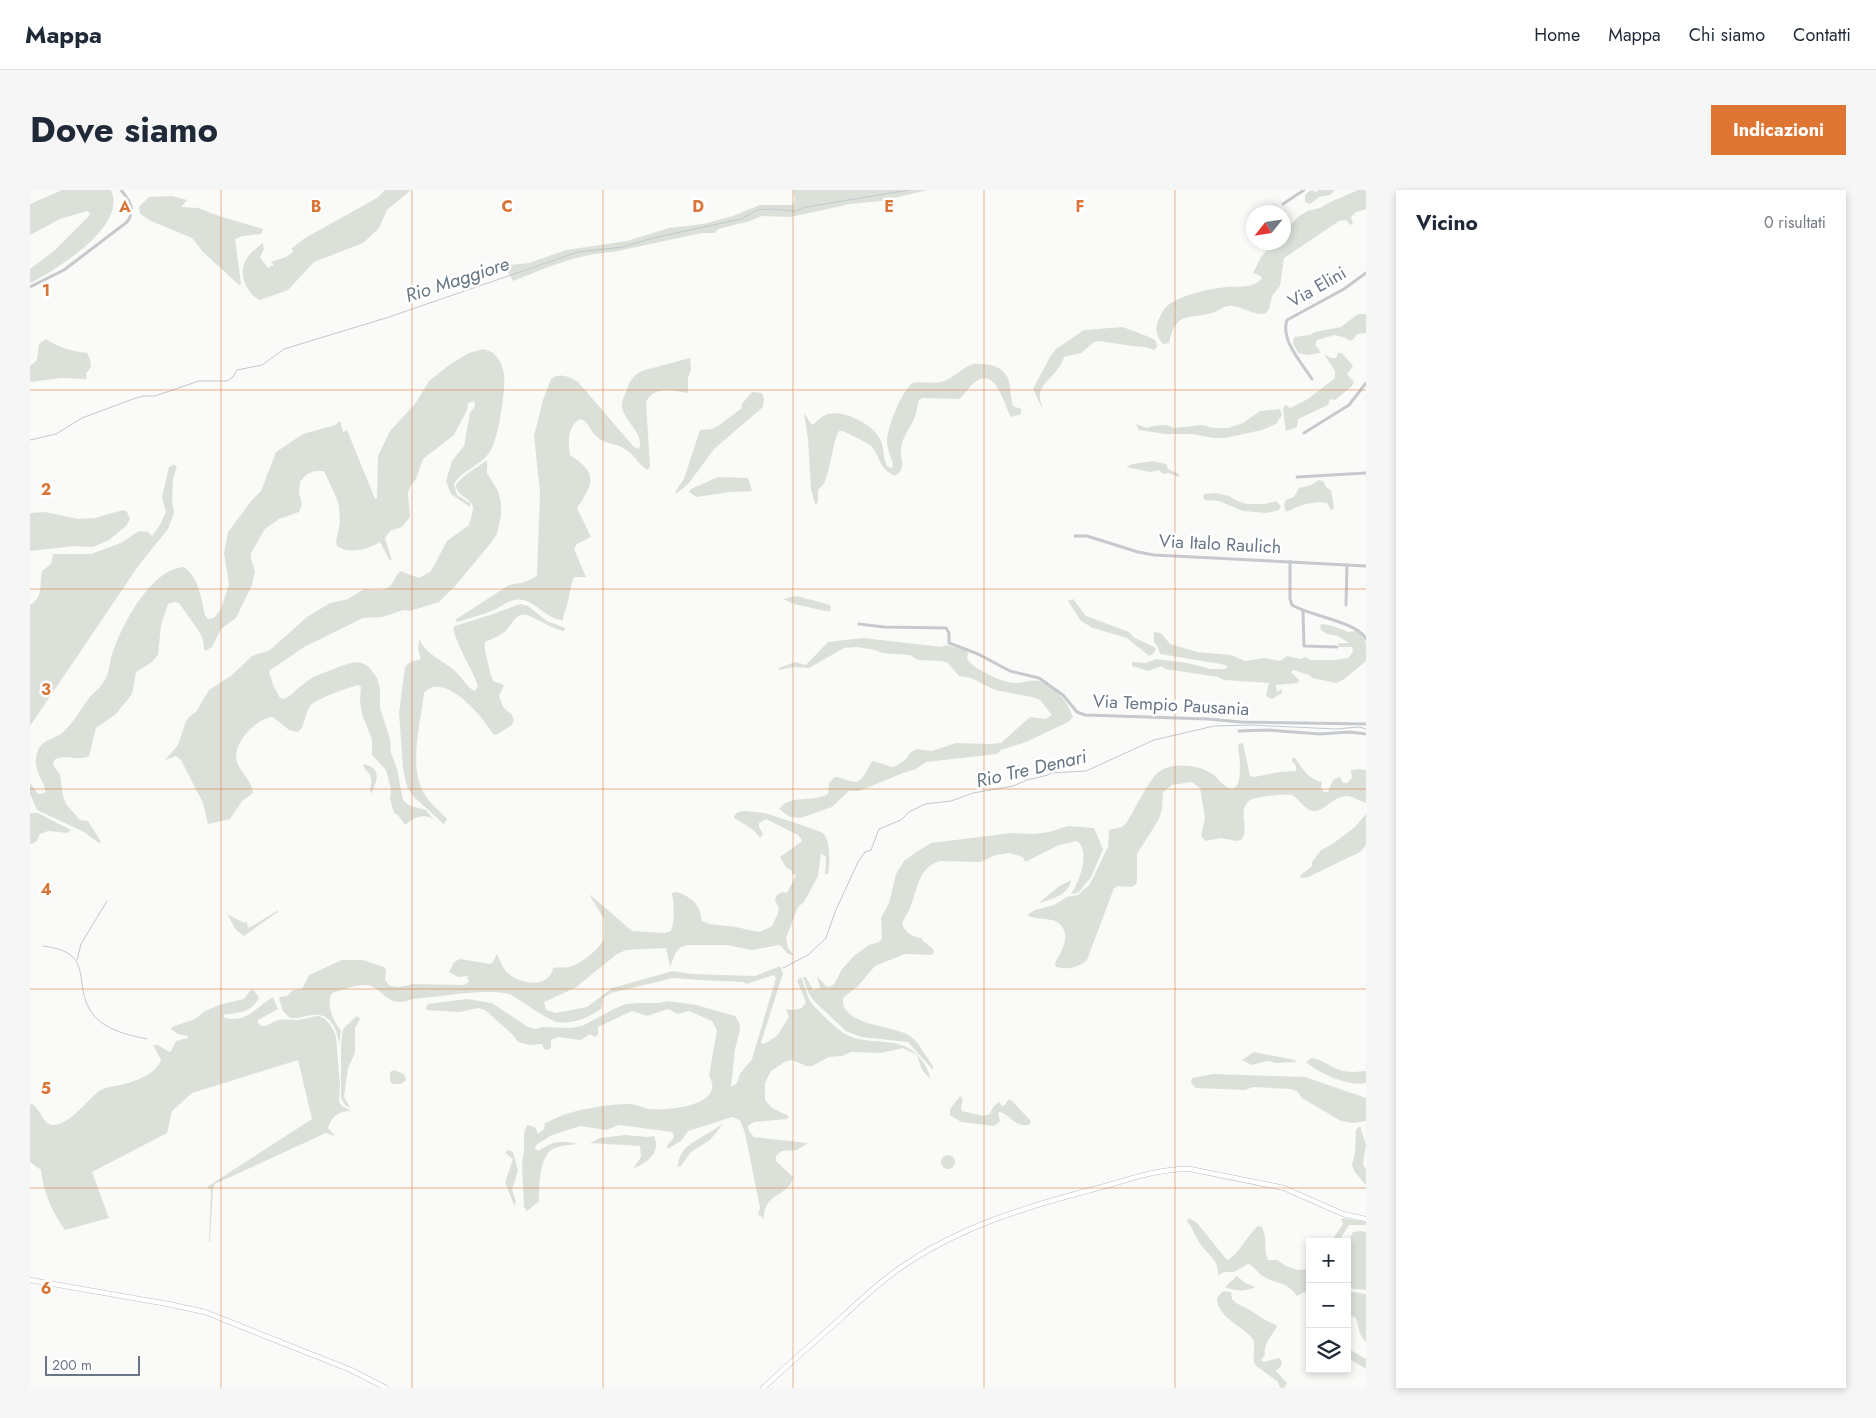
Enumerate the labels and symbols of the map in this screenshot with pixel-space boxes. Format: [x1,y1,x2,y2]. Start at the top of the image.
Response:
text: A [118,195,131,218]
text: B [311,195,321,218]
text: C [501,195,513,218]
text: D [692,195,704,218]
text: E [884,195,894,218]
text: F [1076,195,1084,218]
north arrow [1246,205,1291,250]
water label: Rio Maggiore [402,250,513,309]
street label: Via Elini [1283,260,1351,314]
text: 1 [42,279,50,302]
text: 2 [41,478,51,501]
street label: Via Italo Raulich [1158,528,1282,560]
text: 3 [41,678,51,701]
street label: Via Tempio Pausania [1092,688,1250,722]
water label: Rio Tre Denari [973,742,1090,794]
text: 4 [40,878,52,901]
text: 5 [41,1077,51,1100]
text: 6 [41,1277,51,1300]
scale bar [45,1353,140,1376]

